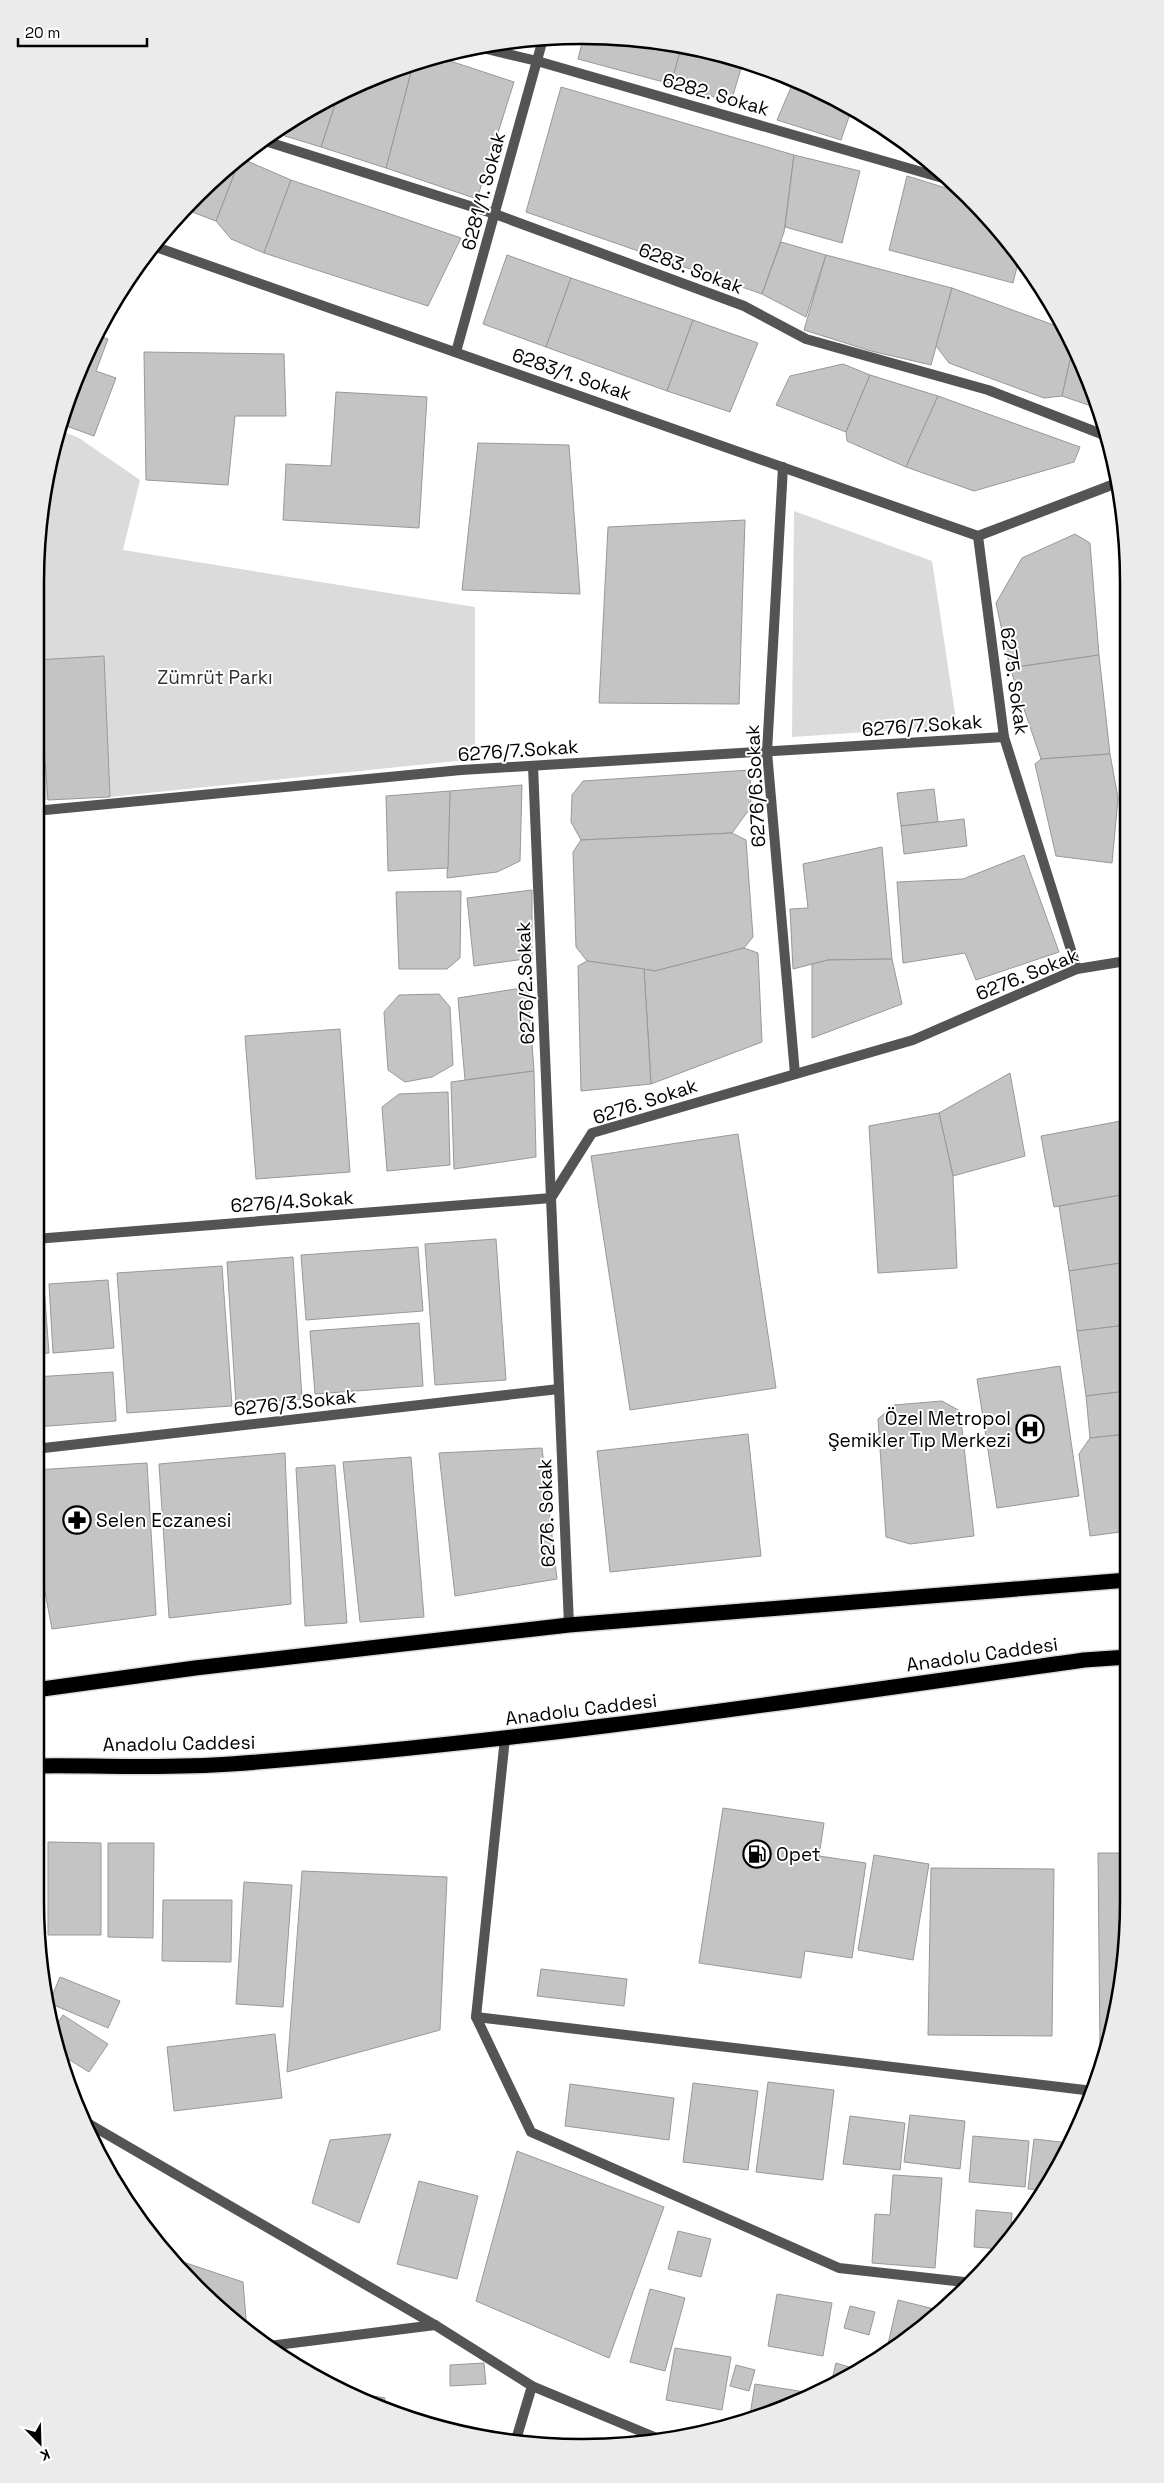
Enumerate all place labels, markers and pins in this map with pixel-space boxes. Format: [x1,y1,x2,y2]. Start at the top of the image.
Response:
place label: Özel Metropol Şemikler Tıp Merkezi [828,1406,1011,1453]
hospital icon: Özel Metropol Şemikler Tıp Merkezi [1015,1414,1045,1444]
pharmacy icon: Selen Eczanesi [62,1505,92,1535]
place label: Selen Eczanesi [96,1508,231,1533]
fuel station icon: Opet [742,1839,772,1869]
place label: Opet [776,1842,821,1867]

